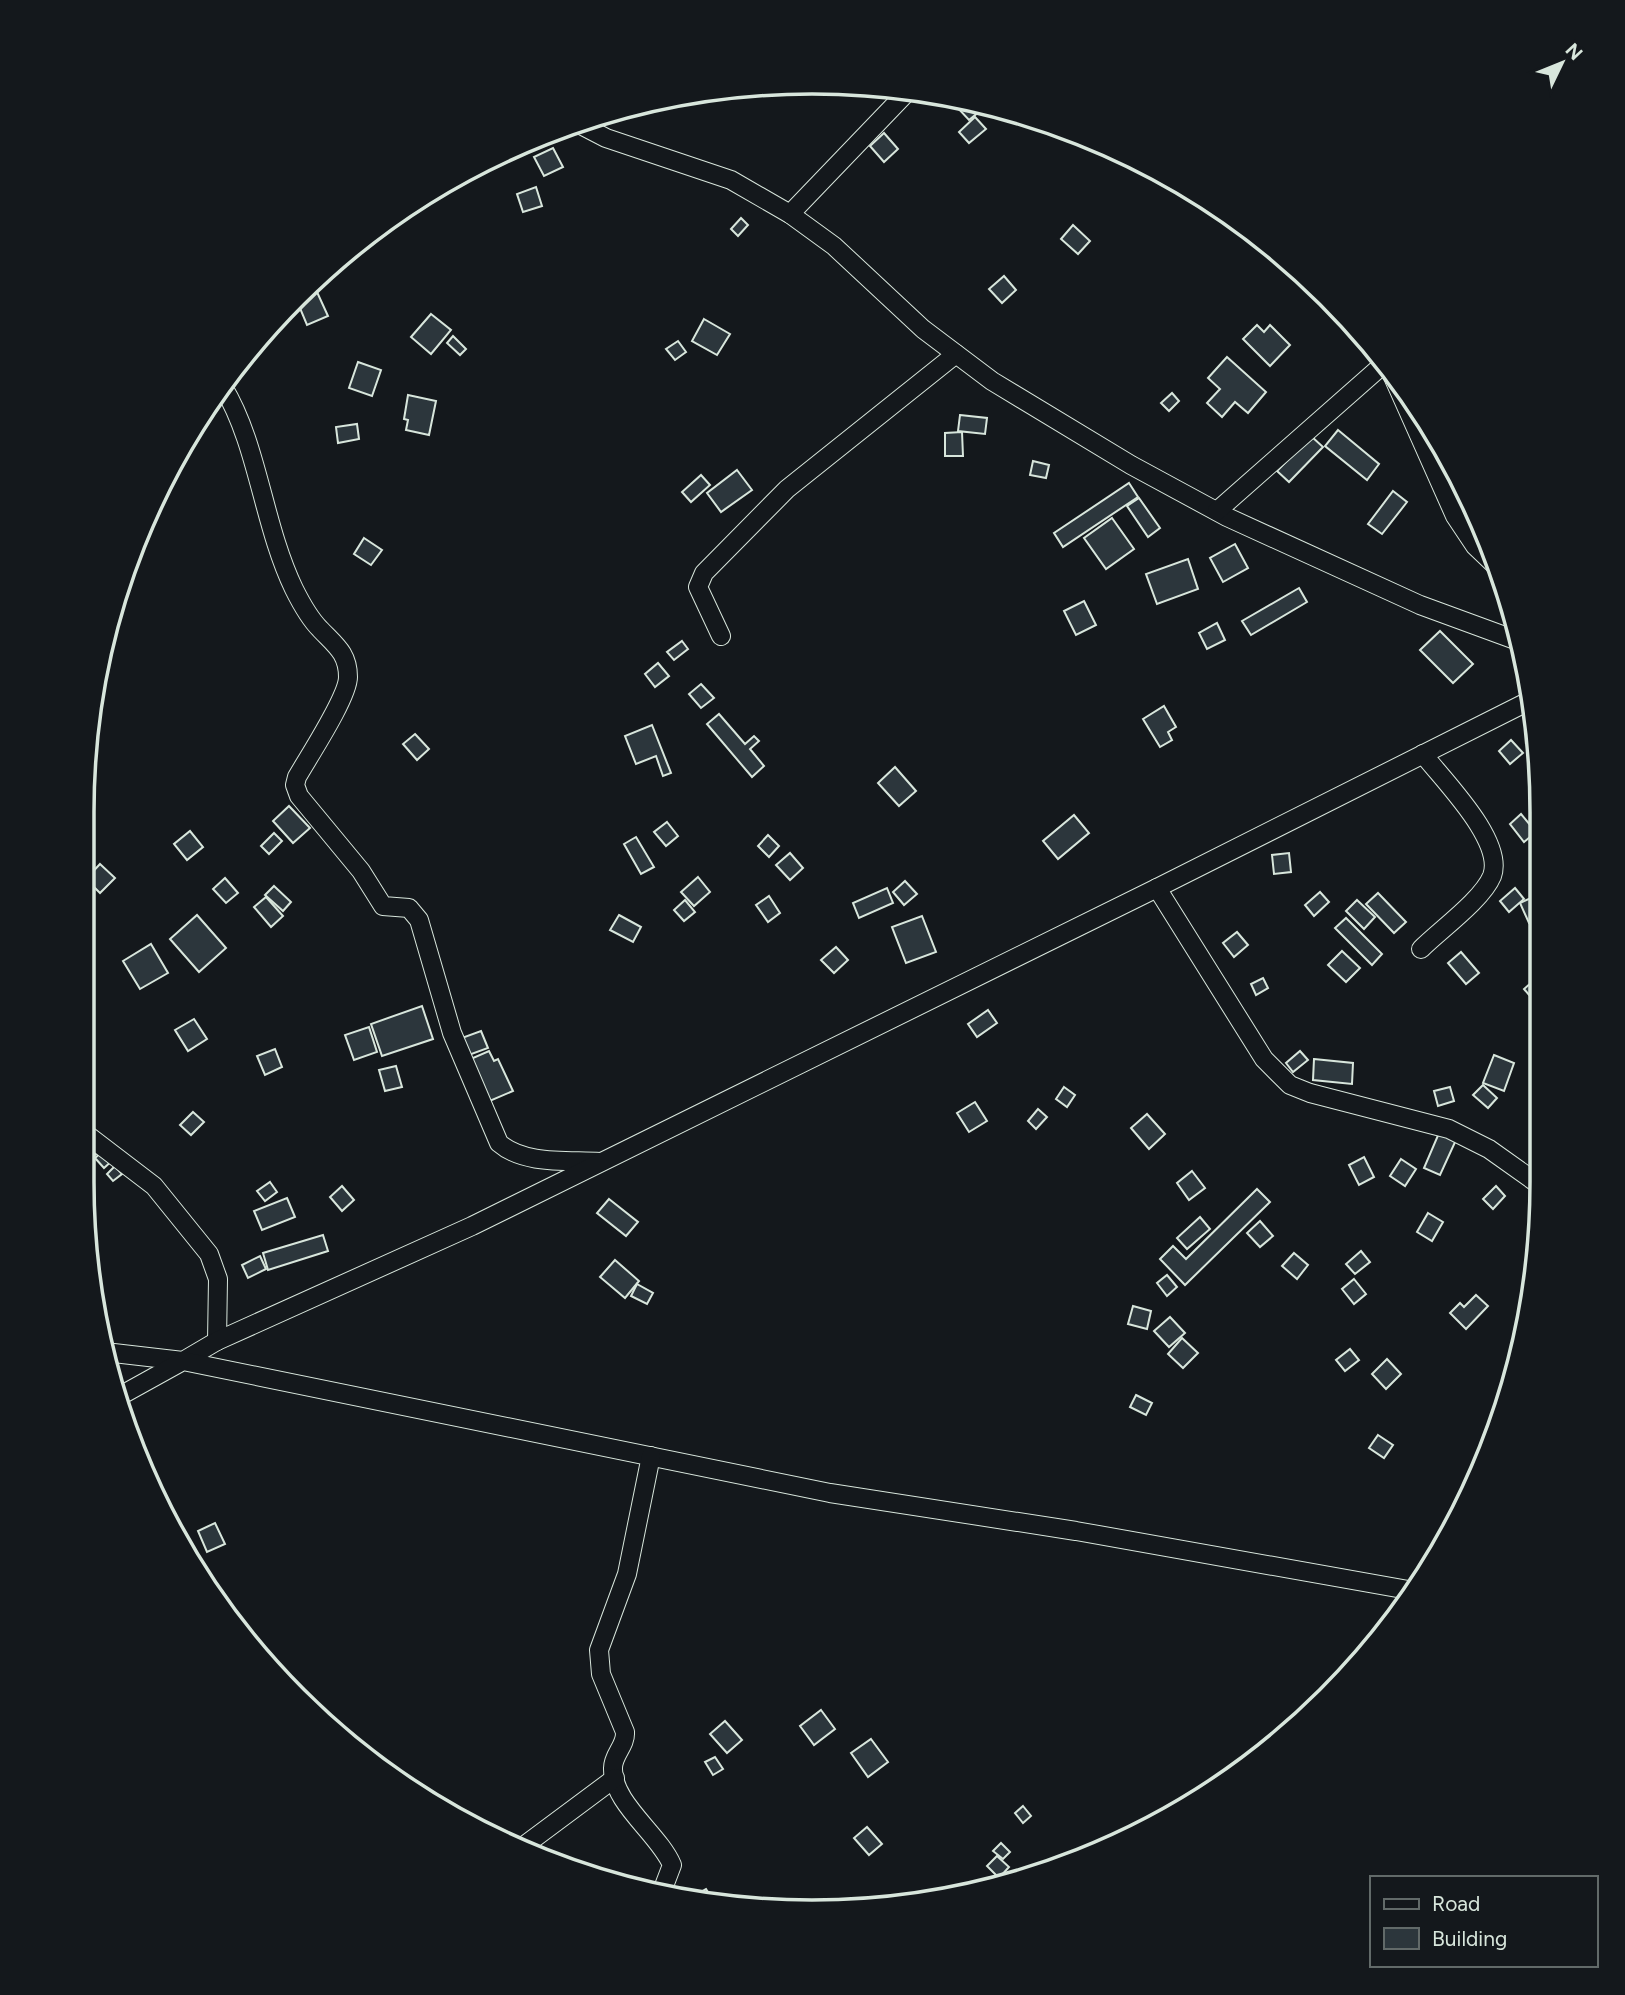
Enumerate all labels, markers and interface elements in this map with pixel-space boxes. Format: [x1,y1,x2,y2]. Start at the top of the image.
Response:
north arrow [1527,28,1597,98]
text: N [1561,39,1587,65]
legend [1370,1876,1597,1967]
text: Road [1432,1891,1480,1916]
text: Building [1432,1926,1507,1951]

